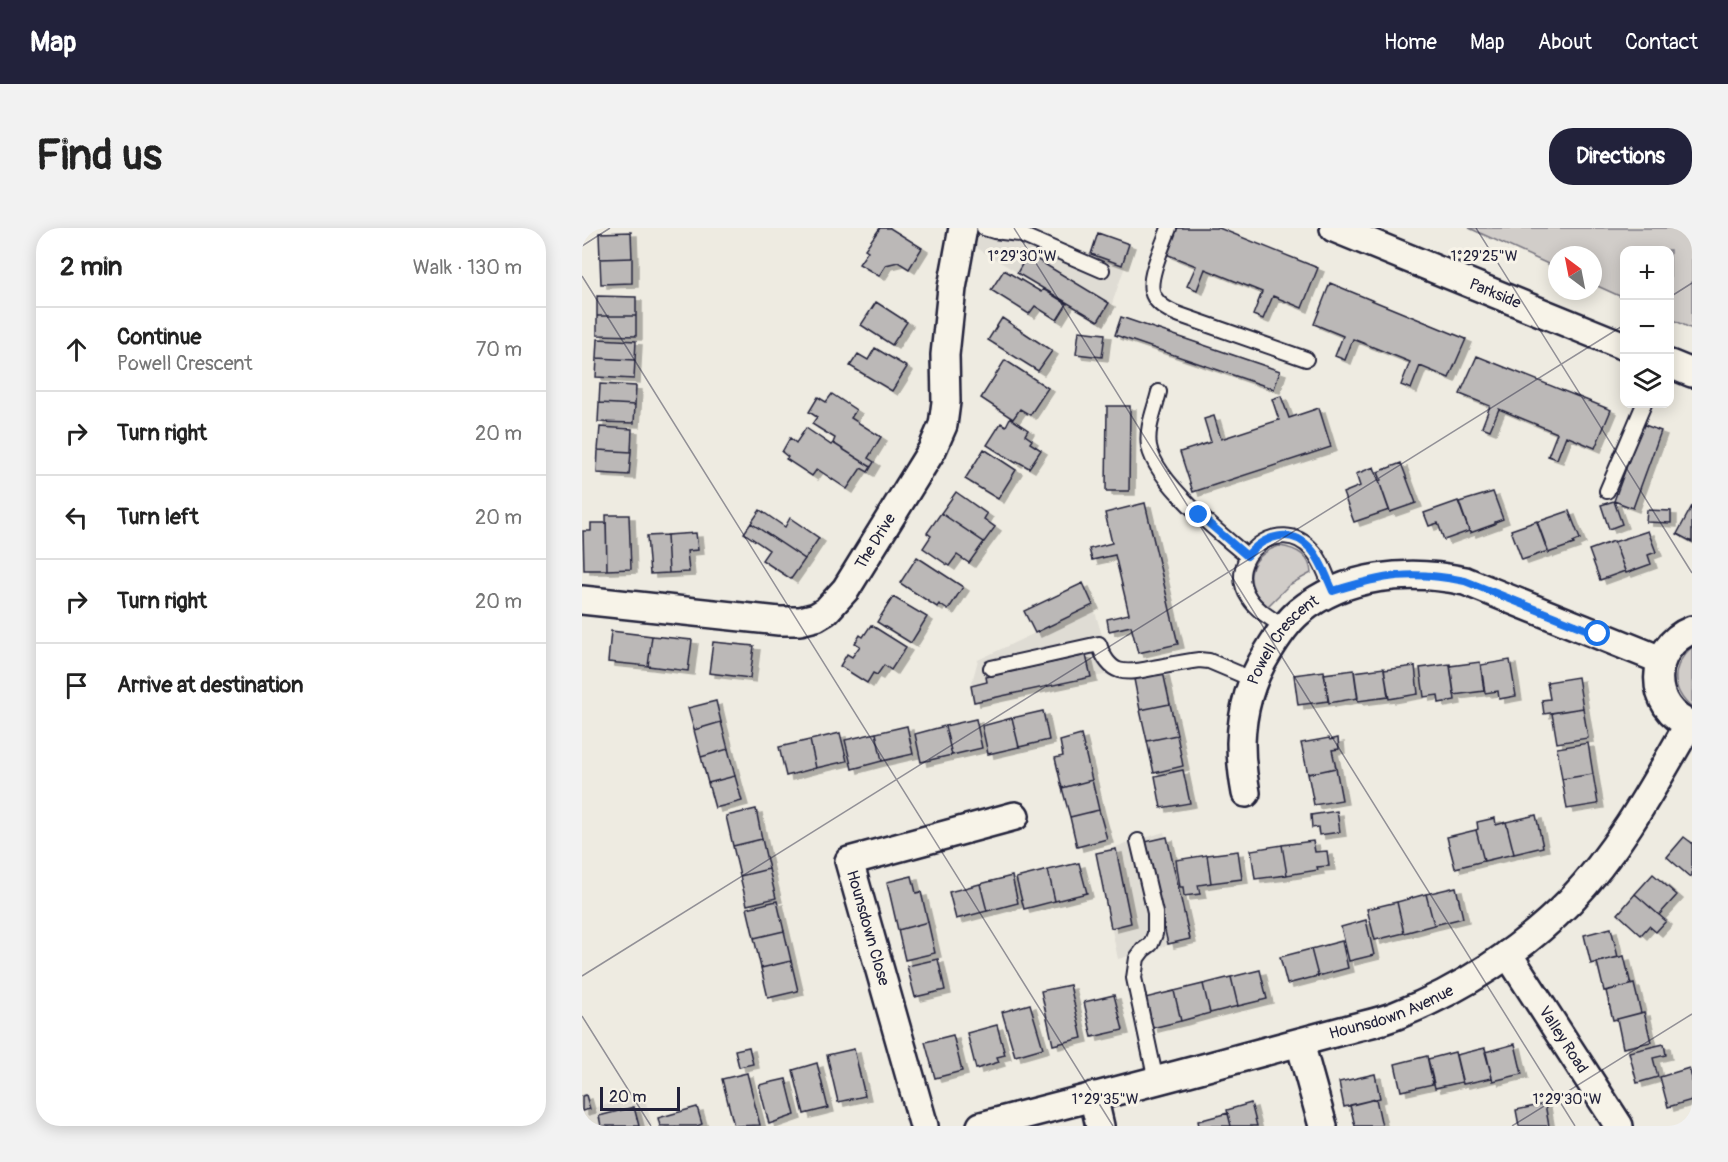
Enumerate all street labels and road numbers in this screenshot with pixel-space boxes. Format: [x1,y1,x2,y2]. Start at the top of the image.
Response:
street label: Parkside [1466,274,1524,313]
street label: The Drive [851,510,900,573]
street label: Powell Crescent [1243,590,1323,688]
street label: Hounsdown Close [842,868,894,988]
street label: Hounsdown Avenue [1327,980,1457,1044]
street label: Valley Road [1534,1002,1592,1077]

